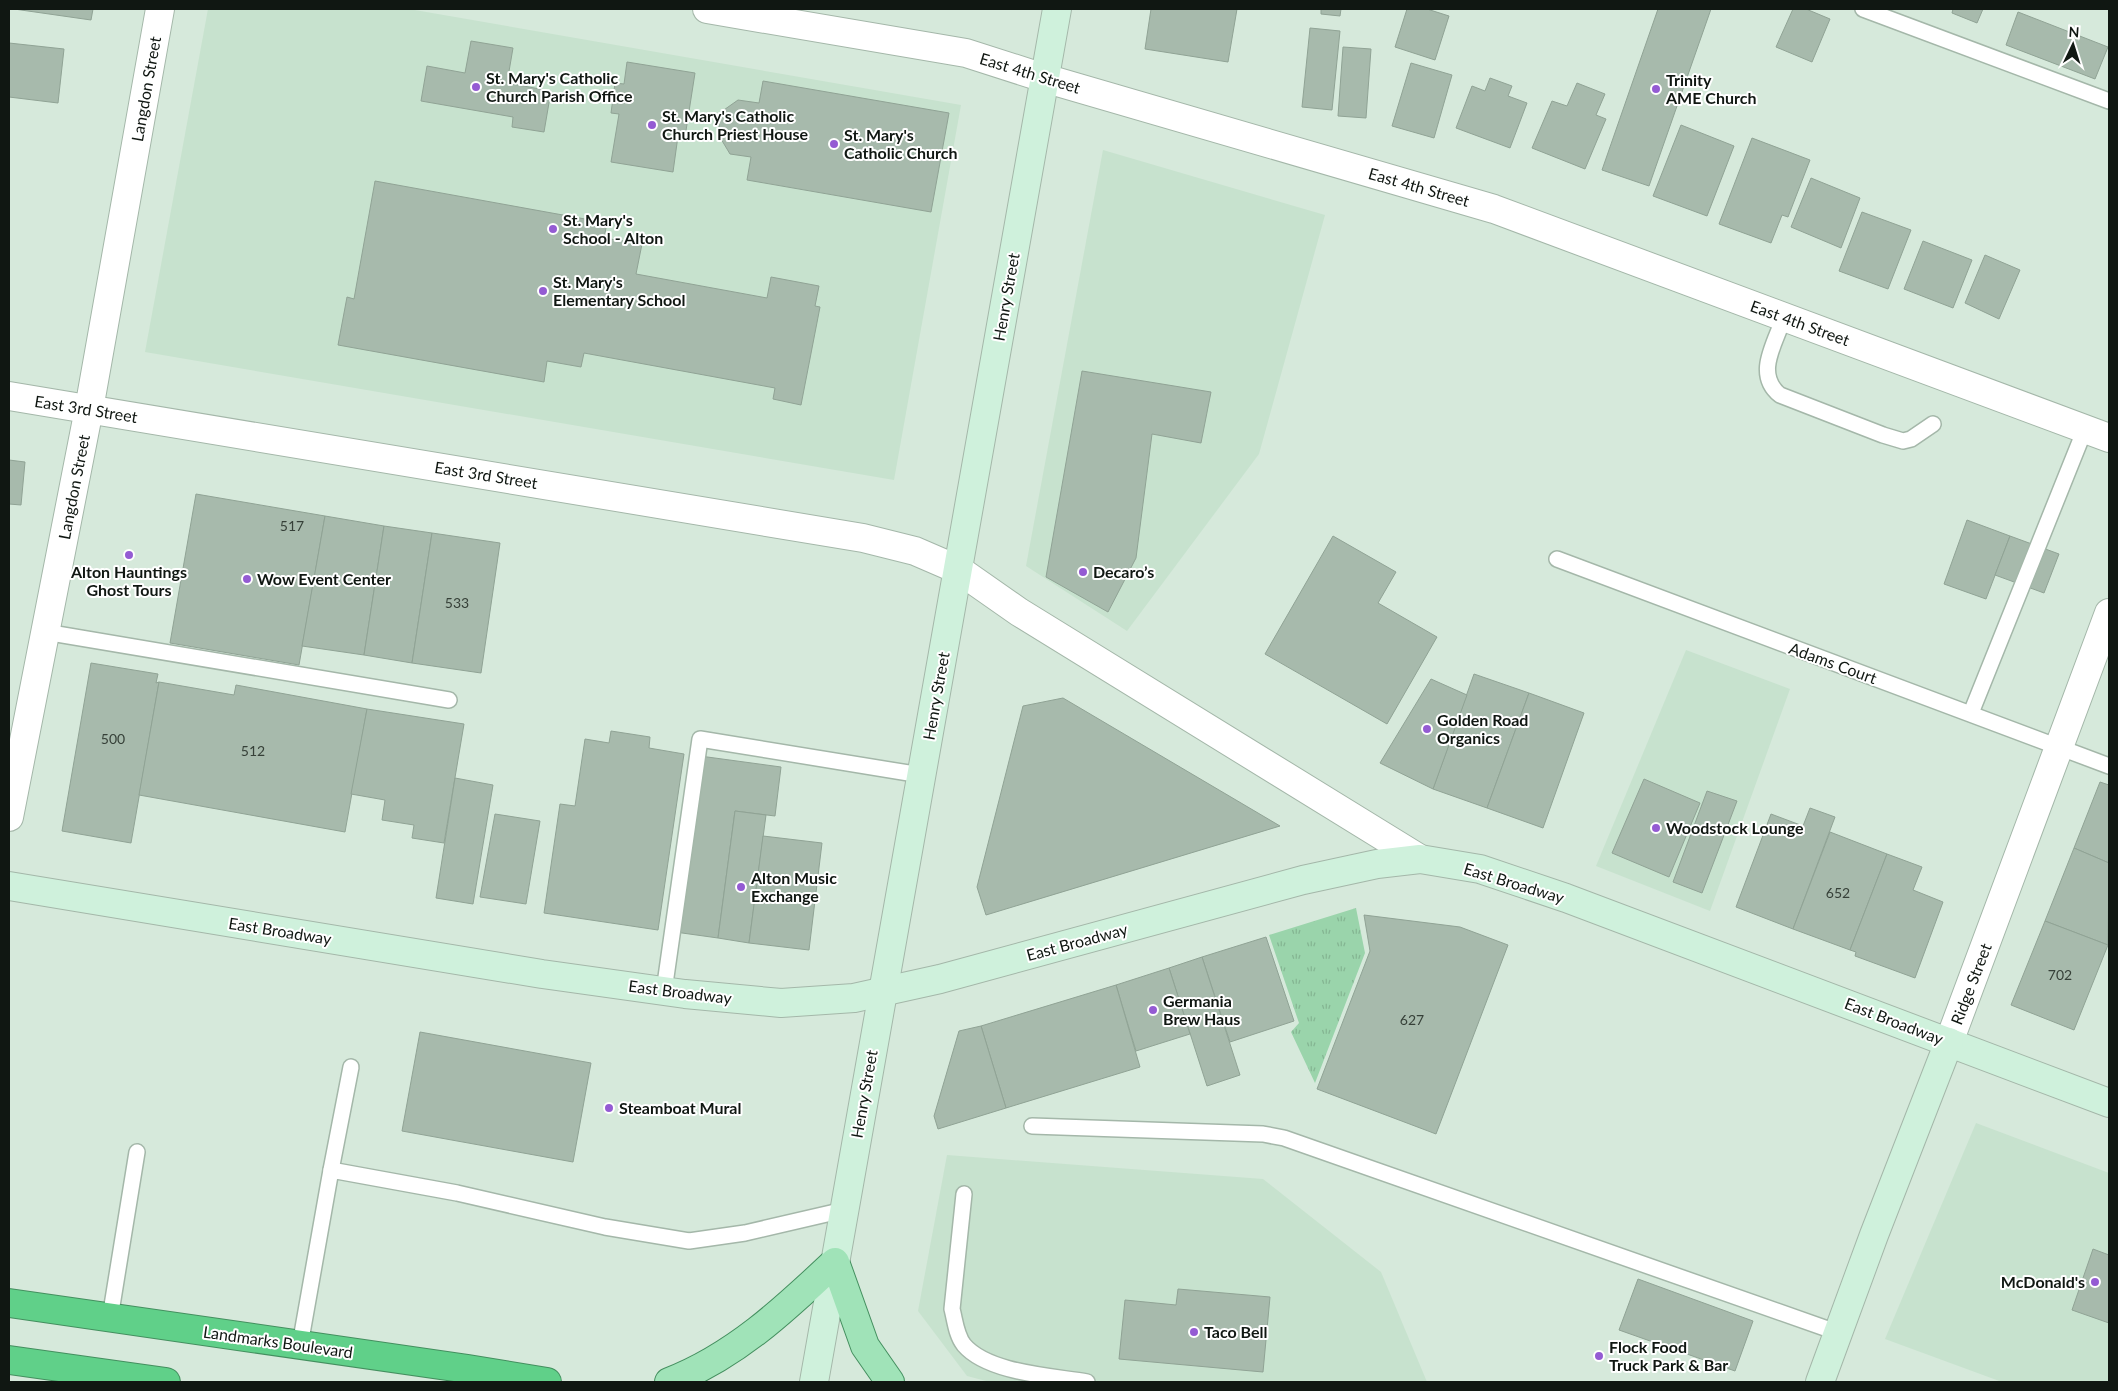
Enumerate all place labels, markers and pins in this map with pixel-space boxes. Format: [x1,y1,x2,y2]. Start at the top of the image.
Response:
place label: St. Mary's Catholic Church Parish Office [486,68,633,105]
place label: Trinity AME Church [1665,70,1756,107]
marker: St. Mary's Catholic Church Parish Office [470,81,482,93]
marker: Trinity AME Church [1650,83,1662,95]
place label: St. Mary's Catholic Church Priest House [662,106,809,143]
marker: St. Mary's Catholic Church Priest House [646,119,658,131]
place label: St. Mary's Catholic Church [844,125,958,162]
marker: St. Mary's Catholic Church [828,138,840,150]
place label: St. Mary's School - Alton [563,210,663,247]
marker: St. Mary's School - Alton [547,223,559,235]
place label: St. Mary's Elementary School [553,272,685,309]
marker: St. Mary's Elementary School [537,285,549,297]
marker: Alton Hauntings Ghost Tours [123,549,135,561]
place label: Alton Hauntings Ghost Tours [70,562,187,599]
place label: Decaro’s [1093,562,1154,581]
marker: Decaro’s [1077,566,1089,578]
place label: Wow Event Center [257,569,391,588]
marker: Wow Event Center [241,573,253,585]
place label: Golden Road Organics [1437,710,1528,747]
marker: Golden Road Organics [1421,723,1433,735]
place label: Woodstock Lounge [1666,818,1804,837]
marker: Woodstock Lounge [1650,822,1662,834]
place label: Alton Music Exchange [750,868,837,905]
marker: Alton Music Exchange [735,881,747,893]
place label: Germania Brew Haus [1163,991,1240,1028]
marker: Germania Brew Haus [1147,1004,1159,1016]
place label: Steamboat Mural [619,1098,741,1117]
marker: Steamboat Mural [603,1102,615,1114]
place label: McDonald's [2001,1272,2085,1291]
marker: McDonald's [2089,1276,2101,1288]
place label: Taco Bell [1204,1322,1268,1341]
marker: Taco Bell [1188,1326,1200,1338]
place label: Flock Food Truck Park & Bar [1609,1337,1728,1374]
marker: Flock Food Truck Park & Bar [1593,1350,1605,1362]

